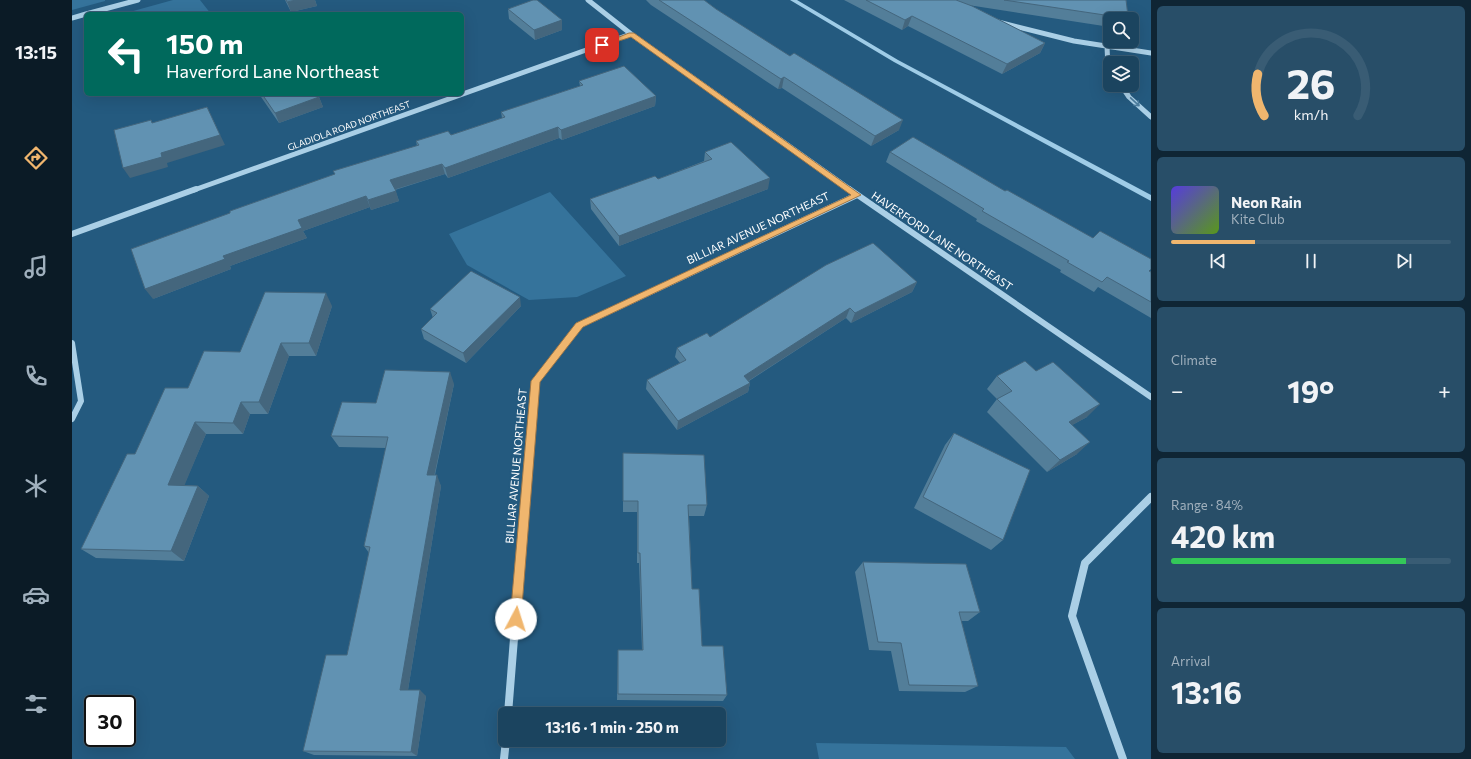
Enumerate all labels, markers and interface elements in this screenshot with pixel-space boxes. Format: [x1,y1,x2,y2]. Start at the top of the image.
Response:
map controls [1103,12,1139,92]
button: search [1103,12,1139,48]
text: 150 m [166,26,243,60]
icon: left [100,28,152,80]
pin [585,28,619,62]
icon: arrive [591,34,613,56]
text: 13:15 [15,41,57,63]
button: layers [1103,56,1139,92]
text: 26 [1286,57,1336,108]
text: Haverford Lane Northeast [166,60,379,82]
one-way arrow [1130,97,1140,107]
street label: GLADIOLA ROAD NORTHEAST [286,98,412,153]
text: km/h [1294,105,1328,123]
icon: directions [22,144,50,172]
street label: HAVERFORD LANE NORTHEAST [869,188,1015,293]
street label: BILLIAR AVENUE NORTHEAST [684,189,831,266]
text: Neon Rain [1231,193,1302,211]
text: Kite Club [1231,211,1285,227]
icon: previous [1207,250,1229,272]
icon: pause [1300,250,1322,272]
icon: next [1393,250,1415,272]
icon: music [22,253,50,281]
text: Climate [1171,352,1217,368]
icon: phone [22,362,50,390]
text: 19° [1287,372,1334,409]
text: − [1171,377,1184,404]
text: + [1438,377,1451,404]
street label: BILLIAR AVENUE NORTHEAST [502,388,529,544]
icon: climate [22,472,50,500]
text: Range · 84% [1171,497,1243,513]
text: 420 km [1171,517,1275,554]
icon: car [22,581,50,609]
position arrow [495,598,537,640]
text: Arrival [1171,653,1210,669]
text: 13:16 [1171,673,1242,710]
icon: filters [22,690,50,718]
speed limit sign: 30 [84,695,136,747]
text: 13:16 · 1 min · 250 m [545,718,679,736]

